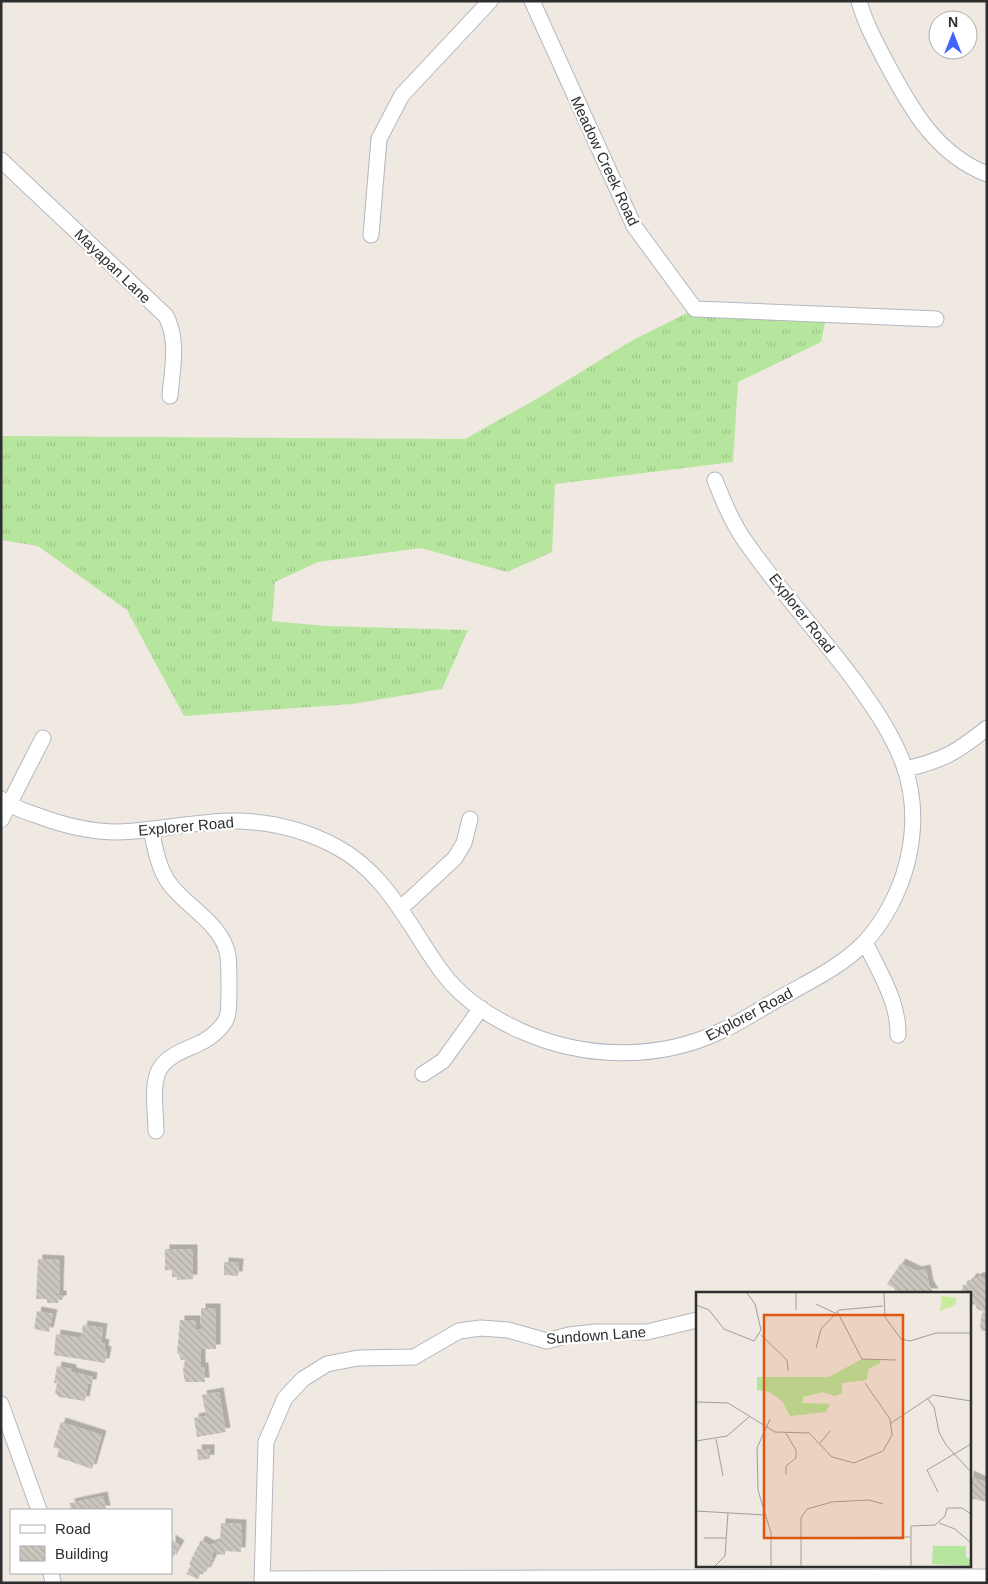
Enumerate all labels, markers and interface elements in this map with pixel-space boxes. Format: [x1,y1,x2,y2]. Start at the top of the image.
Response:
north arrow [928,10,978,60]
text: N [948,14,958,30]
street label: Meadow Creek Road [568,94,642,228]
street label: Mayapan Lane [71,225,155,307]
street label: Explorer Road [766,570,838,656]
street label: Explorer Road [137,813,235,839]
street label: Explorer Road [703,984,795,1044]
inset map [696,1292,970,1566]
street label: Sundown Lane [545,1323,647,1347]
legend [10,1509,172,1574]
text: Road [55,1520,91,1537]
text: Building [55,1545,108,1562]

